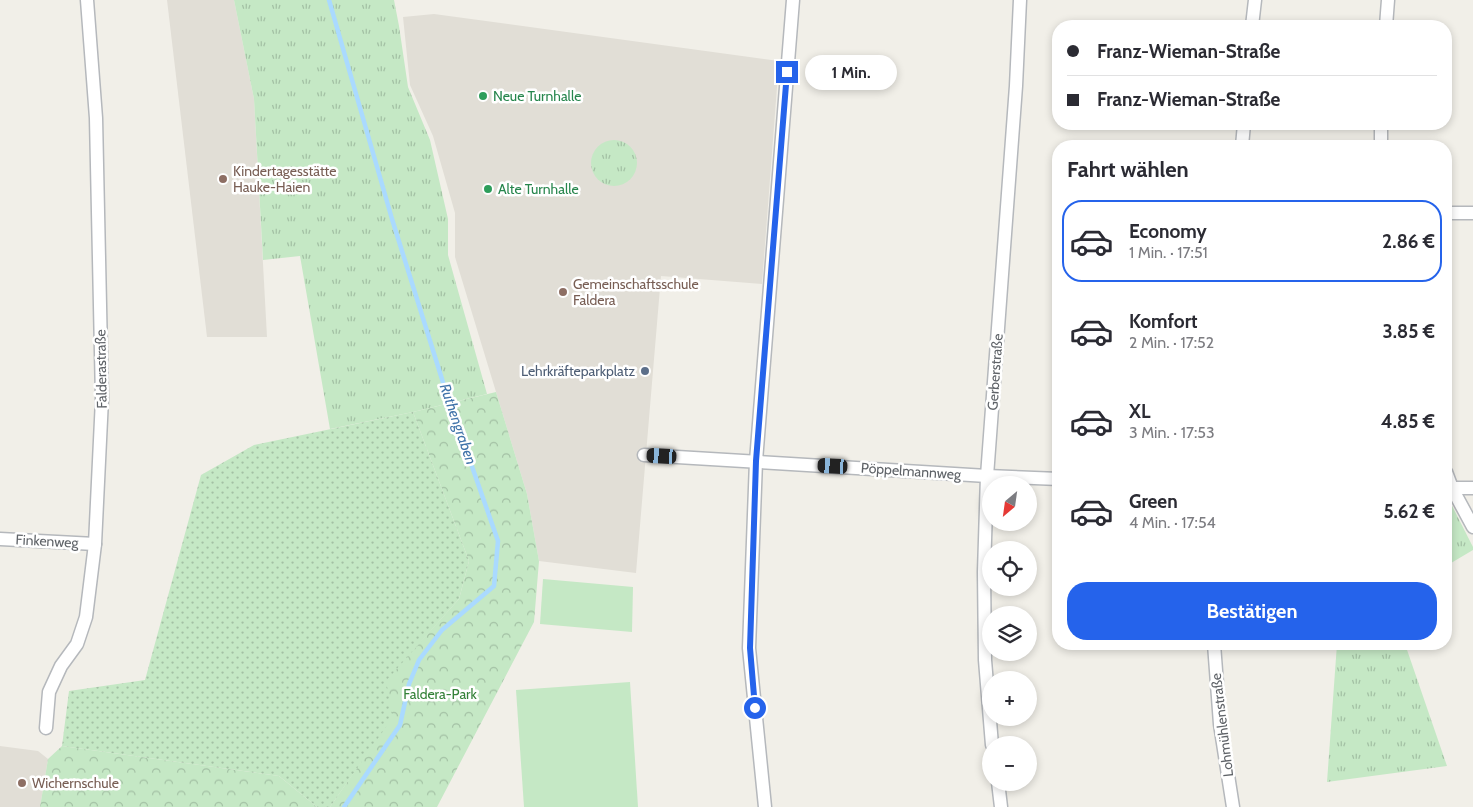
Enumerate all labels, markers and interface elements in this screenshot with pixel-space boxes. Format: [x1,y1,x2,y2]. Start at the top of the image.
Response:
text: Franz-Wieman-Straße [1097,40,1280,63]
callout: 1 Min. [804,54,897,90]
route end [776,61,798,83]
text: 1 Min. [832,63,870,82]
place label: Neue Turnhalle [493,87,581,105]
text: Franz-Wieman-Straße [1097,88,1280,111]
marker: Neue Turnhalle [477,90,489,102]
text: Fahrt wählen [1067,156,1189,183]
place label: Kindertagesstätte Hauke-Haien [233,162,336,196]
marker: Kindertagesstätte Hauke-Haien [217,173,229,185]
place label: Alte Turnhalle [498,180,579,198]
marker: Alte Turnhalle [482,183,494,195]
icon: car [1069,219,1114,264]
text: Economy [1129,220,1207,243]
text: 2.86 € [1382,230,1435,253]
text: 1 Min. · 17:51 [1129,243,1208,262]
place label: Gemeinschaftsschule Faldera [573,275,699,309]
marker: Gemeinschaftsschule Faldera [557,286,569,298]
icon: car [1069,309,1114,354]
text: Komfort [1129,310,1198,333]
text: 3.85 € [1382,320,1435,343]
street label: Falderastraße [91,329,111,409]
street label: Gerberstraße [983,333,1007,411]
text: 2 Min. · 17:52 [1129,333,1214,352]
place label: Lehrkräfteparkplatz [521,362,635,380]
marker: Lehrkräfteparkplatz [639,365,651,377]
water label: Ruthengraben [436,381,480,467]
icon: car [1069,399,1114,444]
text: XL [1129,400,1150,423]
text: 4.85 € [1381,410,1435,433]
text: 3 Min. · 17:53 [1129,423,1215,442]
car [646,448,677,464]
car [817,458,848,474]
street label: Pöppelmannweg [860,459,963,484]
north arrow [982,476,1038,531]
map controls [982,476,1037,791]
icon: car [1069,489,1114,534]
text: Green [1129,490,1178,513]
text: 5.62 € [1383,500,1435,523]
text: 4 Min. · 17:54 [1129,513,1216,532]
street label: Finkenweg [15,530,80,552]
button: locate [982,541,1037,596]
button: Bestätigen [1067,582,1437,640]
button: layers [982,606,1037,661]
button: + [982,671,1037,726]
street label: Lohmühlenstraße [1207,672,1237,778]
park label: Faldera-Park [403,685,478,703]
route start [744,697,766,719]
button: − [982,736,1037,791]
place label: Wichernschule [32,774,119,792]
marker: Wichernschule [16,777,28,789]

